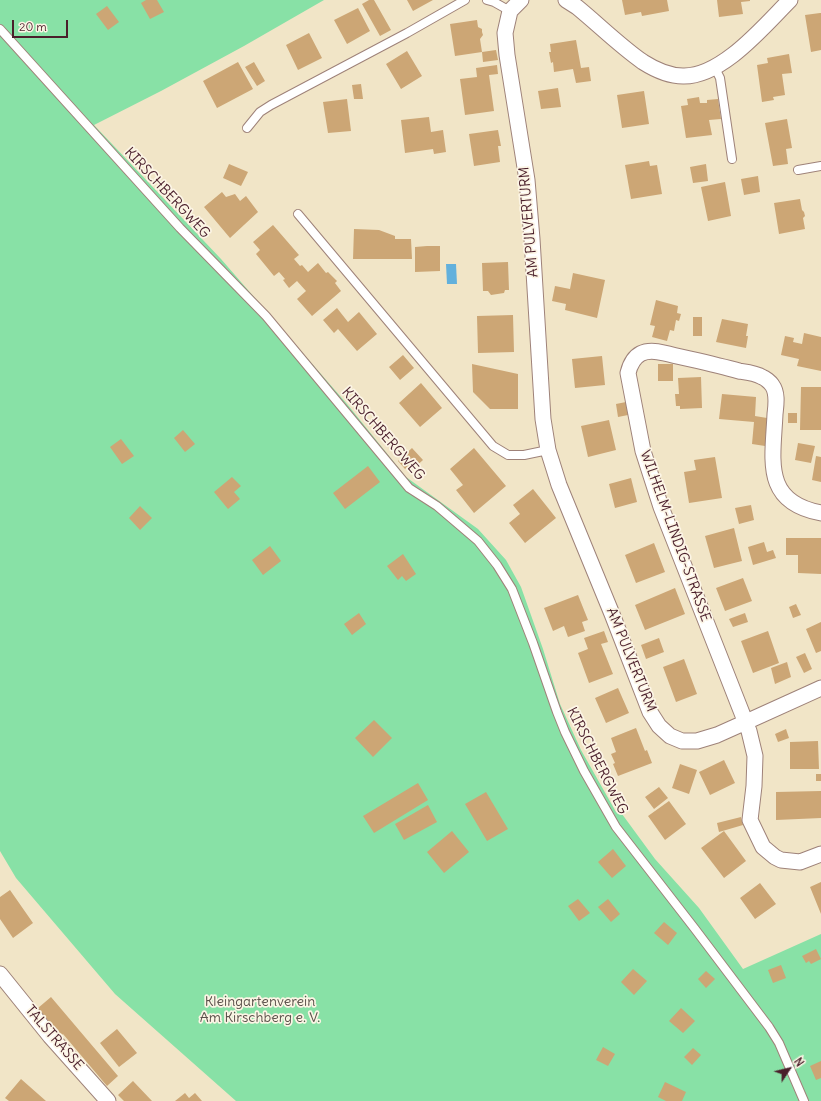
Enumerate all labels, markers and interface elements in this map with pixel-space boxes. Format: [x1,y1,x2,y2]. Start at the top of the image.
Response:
scale bar [14,12,70,38]
text: 20 m [19,19,47,34]
street label: KIRSCHBERGWEG [121,144,213,242]
street label: AM PULVERTURM [516,166,542,278]
street label: KIRSCHBERGWEG [338,384,428,484]
street label: WILHELM-LINDIG-STRASSE [636,448,714,624]
street label: AM PULVERTURM [602,605,660,715]
street label: KIRSCHBERGWEG [563,705,631,817]
park label: Kleingartenverein Am Kirschberg e. V. [200,994,320,1026]
street label: TALSTRASSE [21,1002,87,1074]
north arrow [769,1049,809,1089]
text: N [791,1055,807,1069]

